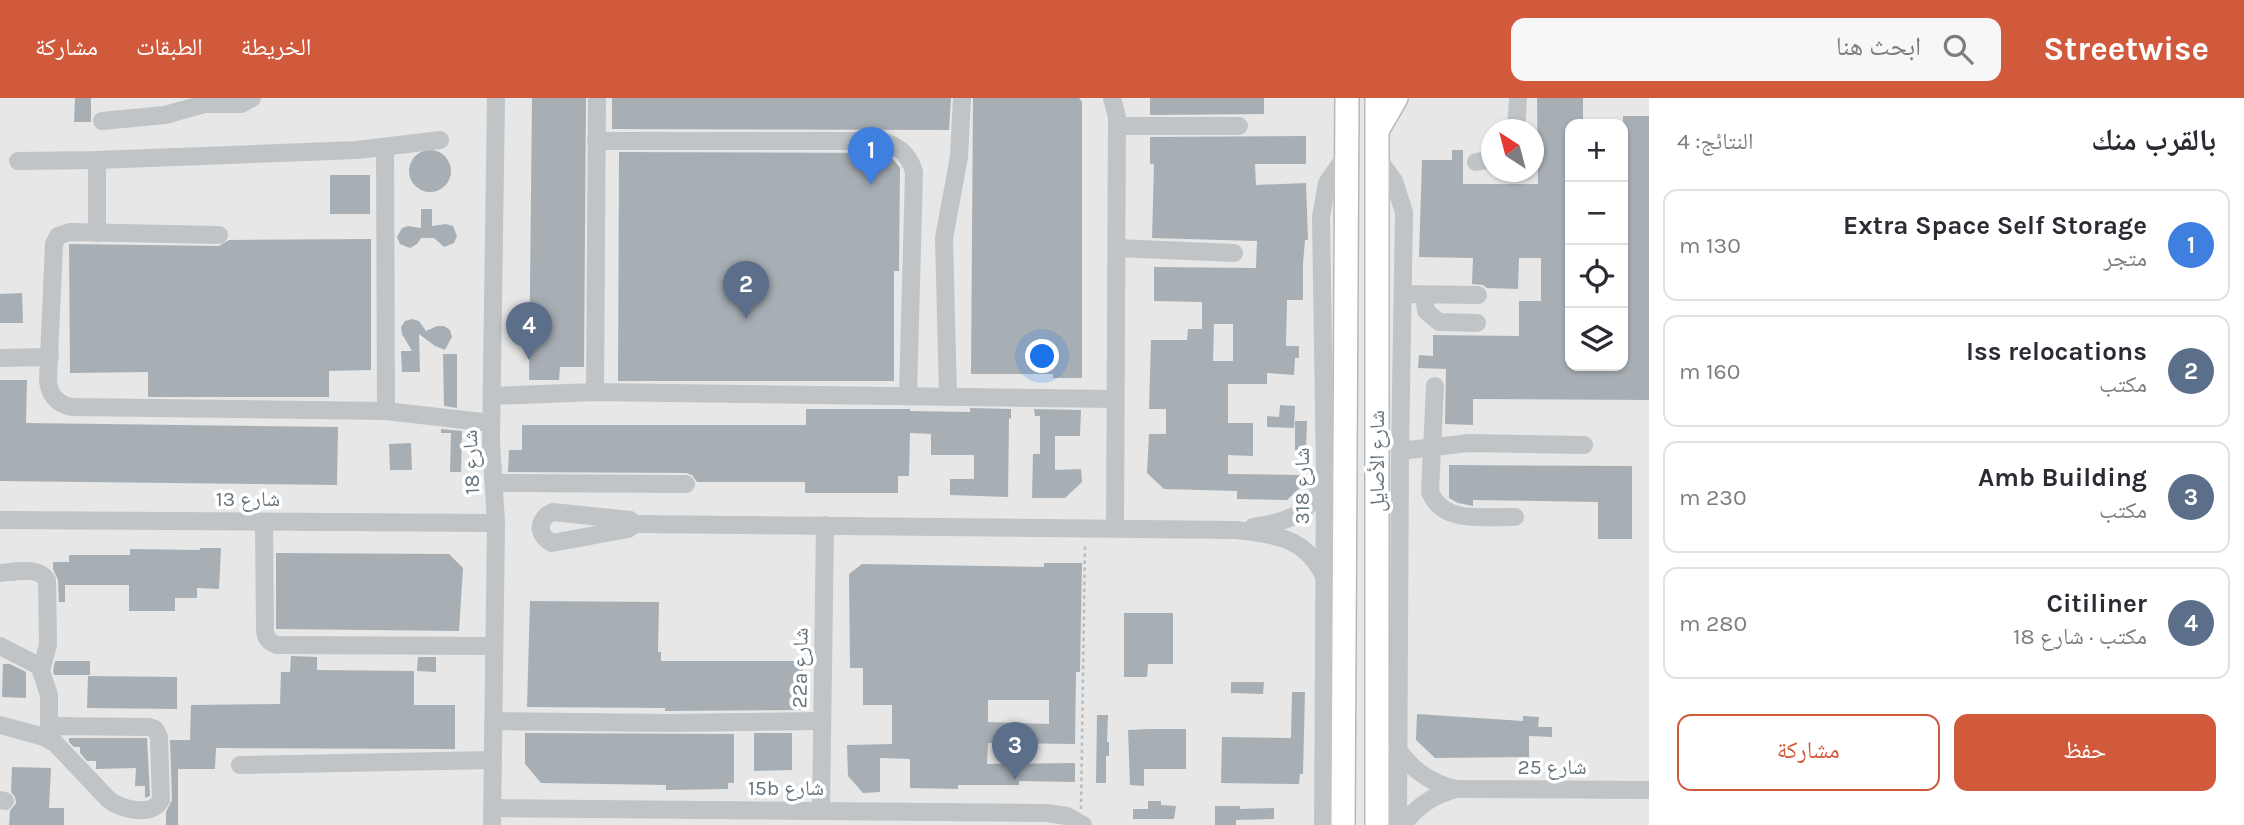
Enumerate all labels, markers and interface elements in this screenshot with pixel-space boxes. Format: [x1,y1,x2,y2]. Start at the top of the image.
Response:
search box [1511,18,2001,81]
icon: search [1939,30,1977,68]
text: Streetwise [2043,30,2209,68]
text: ابحث هنا [1836,31,1921,62]
text: مشاركة [35,33,98,61]
text: الطبقات [136,33,203,61]
text: الخريطة [241,33,311,61]
north arrow [1481,119,1544,182]
map controls [1565,119,1628,371]
button: + [1565,119,1628,182]
text: بالقرب منك [2091,122,2216,158]
pin: 1 [848,127,894,185]
text: النتائج: 4 [1677,128,1753,155]
button: − [1565,182,1628,245]
text: Extra Space Self Storage [1843,210,2147,241]
text: 130 m [1679,232,1741,259]
text: 1 [2187,232,2195,259]
button: locate [1565,245,1628,308]
text: متجر [2104,245,2147,272]
pin: 2 [723,261,769,319]
pin: 4 [506,302,552,360]
button: layers [1565,308,1628,371]
text: Iss relocations [1966,336,2147,367]
your location [1025,339,1059,373]
text: 160 m [1679,358,1740,385]
text: 2 [2184,358,2198,385]
text: مكتب [2099,371,2147,398]
street label: شارع الأصايل [1365,410,1390,512]
street label: شارع 18 [458,429,485,495]
street label: شارع 318 [1290,447,1315,525]
text: Amb Building [1978,462,2147,493]
text: 230 m [1679,484,1747,511]
text: 3 [2184,484,2198,511]
street label: شارع 13 [216,487,280,512]
text: مكتب [2099,497,2147,524]
text: Citiliner [2047,588,2147,619]
text: 280 m [1679,610,1747,637]
text: 4 [2184,610,2198,637]
text: مكتب · شارع 18 [2013,623,2147,650]
street label: 22a شارع [787,627,814,709]
button: مشاركة [1677,714,1940,791]
button: حفظ [1954,714,2216,791]
pin: 3 [992,722,1038,780]
street label: شارع 25 [1518,755,1586,780]
street label: 15b شارع [748,776,824,801]

